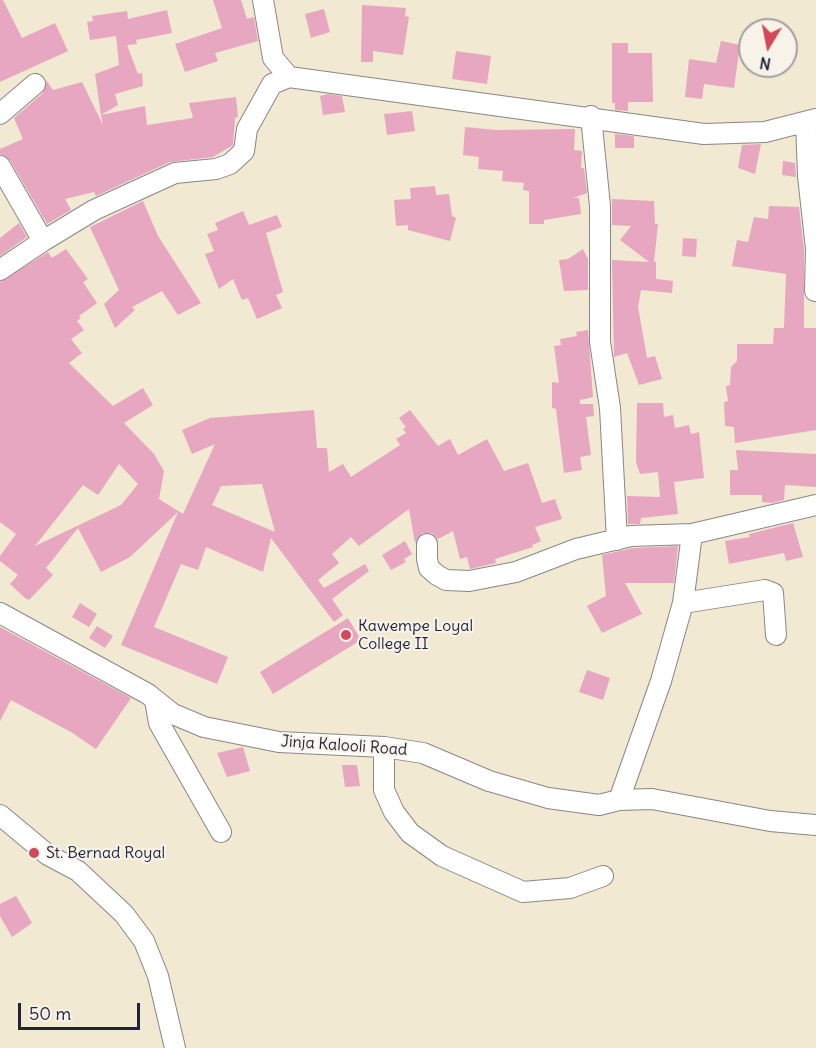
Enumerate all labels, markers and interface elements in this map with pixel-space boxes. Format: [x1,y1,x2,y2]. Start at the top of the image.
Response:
north arrow [738,18,798,78]
text: N [758,53,772,75]
place label: Kawempe Loyal College II [358,616,473,654]
marker: Kawempe Loyal College II [339,628,353,642]
street label: Jinja Kalooli Road [280,732,408,760]
place label: St. Bernad Royal [46,843,165,863]
marker: St. Bernad Royal [27,846,41,860]
scale bar [21,991,142,1029]
text: 50 m [29,1002,71,1025]

